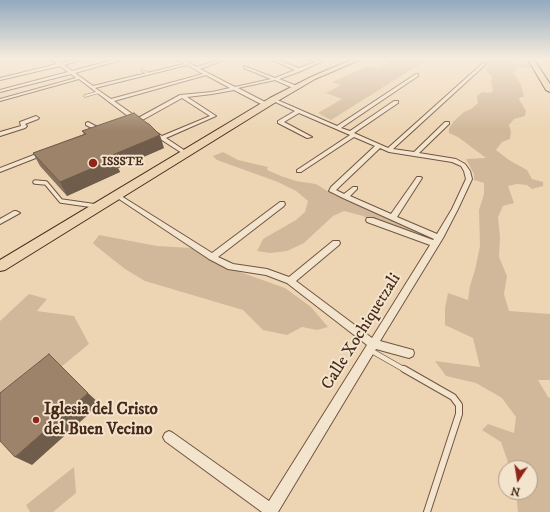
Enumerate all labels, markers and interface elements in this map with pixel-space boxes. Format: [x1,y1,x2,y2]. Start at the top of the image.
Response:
place label: ISSSTE [102,156,143,170]
marker: ISSSTE [87,157,99,169]
street label: Calle Xochiquetzali [318,270,406,394]
place label: Iglesia del Cristo del Buen Vecino [44,400,158,440]
marker: Iglesia del Cristo del Buen Vecino [31,415,41,425]
north arrow [498,460,538,500]
text: N [510,483,522,499]

